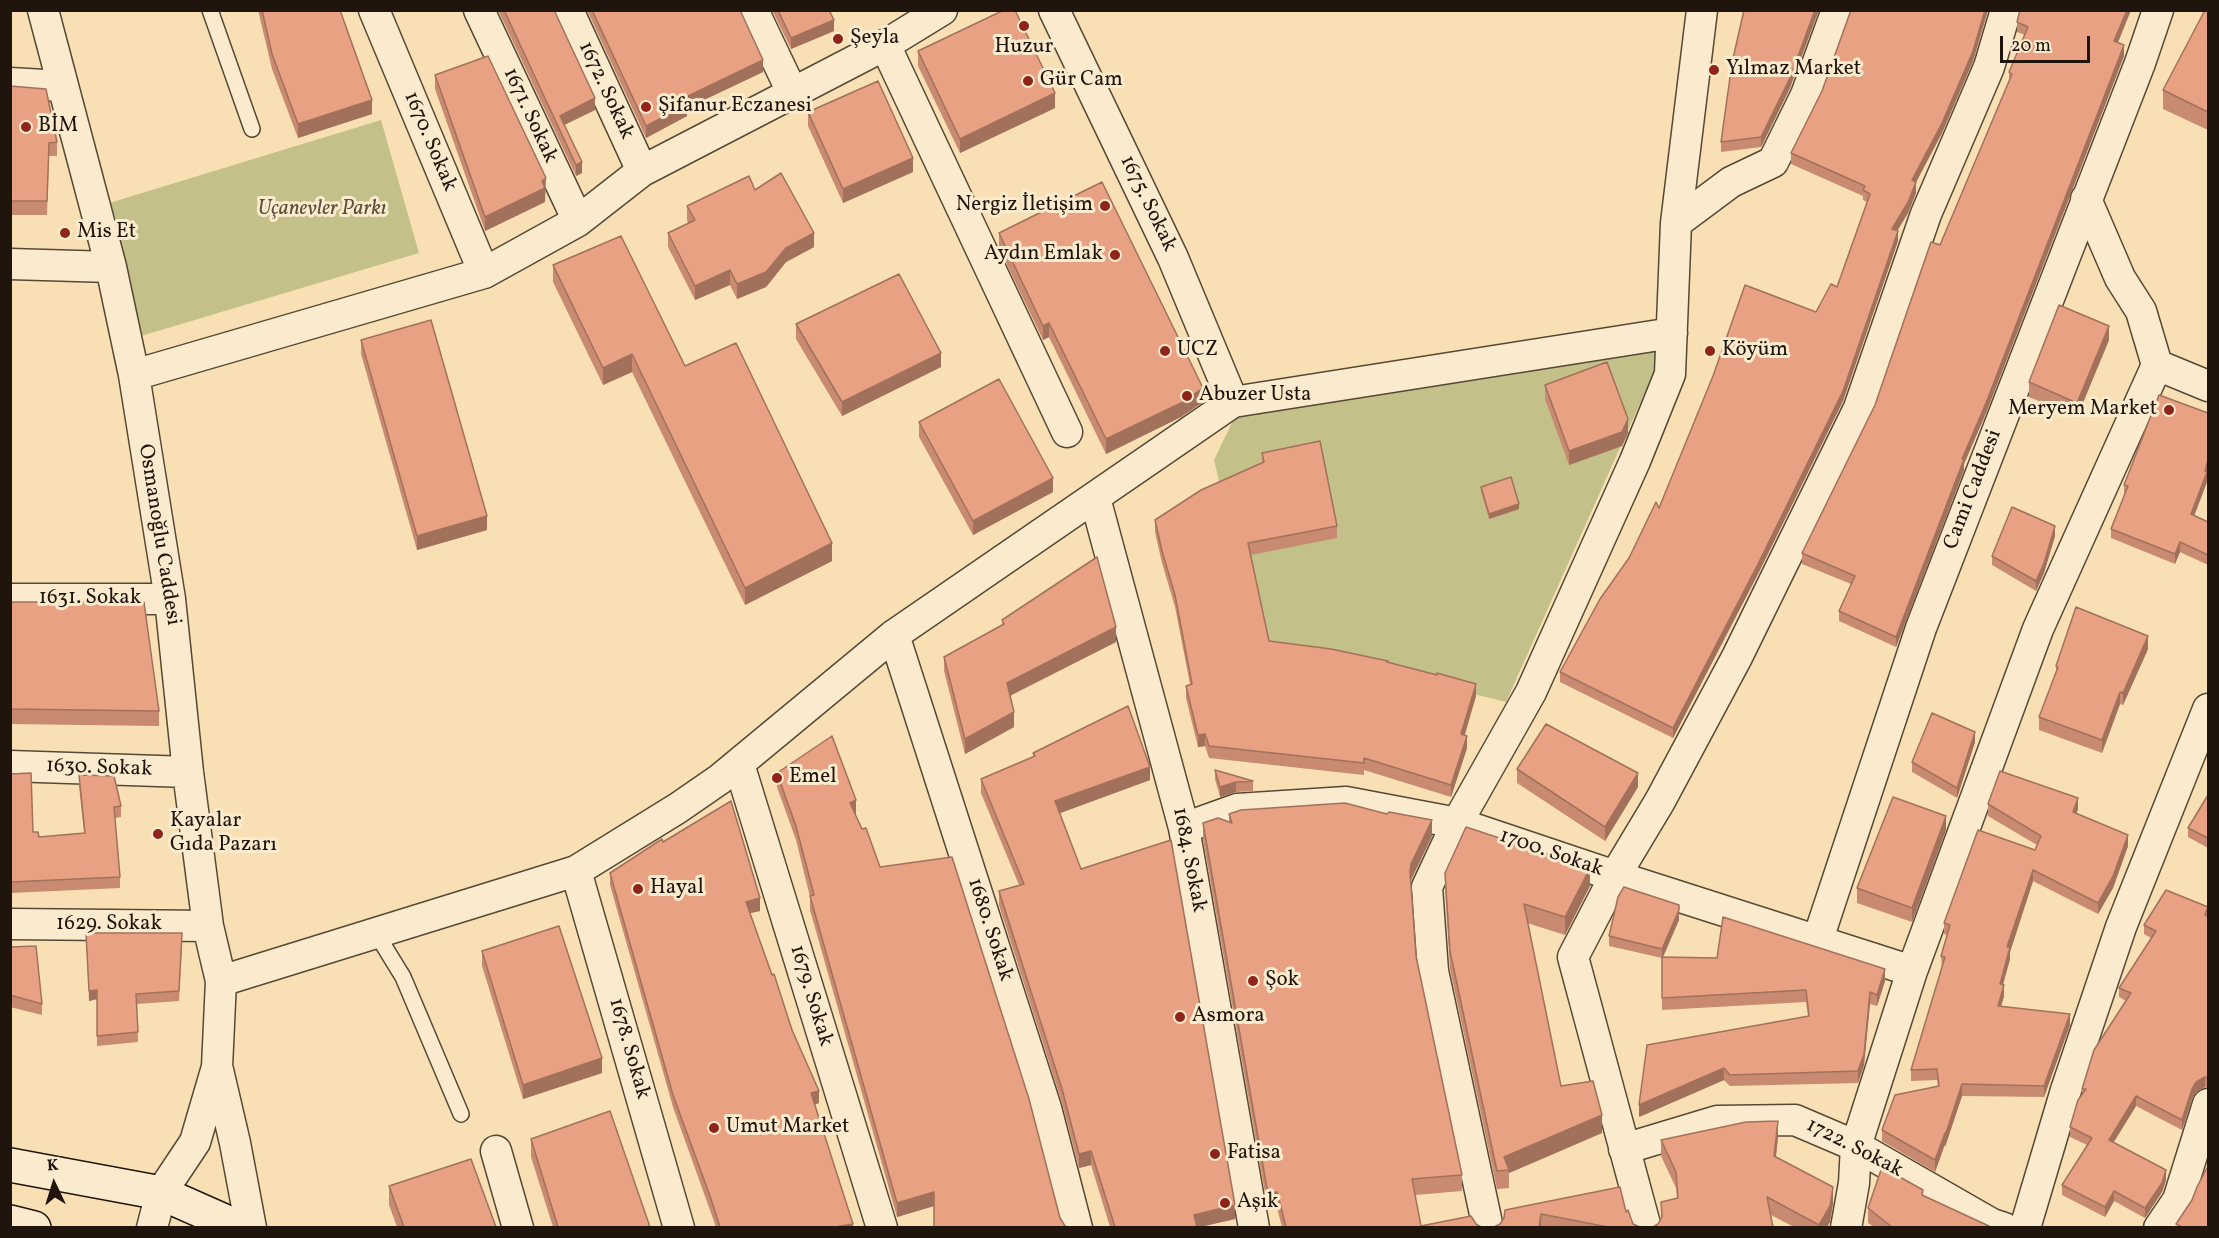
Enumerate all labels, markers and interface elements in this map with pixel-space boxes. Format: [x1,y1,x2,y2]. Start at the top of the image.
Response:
marker: Huzur [1017,19,1031,33]
scale bar [2003,24,2093,62]
place label: Şeyla [850,26,899,52]
marker: Şeyla [831,32,845,46]
text: 20 m [2011,34,2051,59]
place label: Huzur [995,35,1053,61]
street label: 1672. Sokak [571,38,639,144]
place label: Yılmaz Market [1726,57,1861,83]
marker: Yılmaz Market [1707,63,1721,77]
street label: 1671. Sokak [496,64,562,168]
place label: Gür Cam [1040,68,1123,94]
marker: Gür Cam [1021,74,1035,88]
street label: 1670. Sokak [397,88,461,196]
place label: Şifanur Eczanesi [658,94,812,120]
marker: Şifanur Eczanesi [639,100,653,114]
place label: BİM [38,114,78,140]
marker: BİM [19,120,33,134]
street label: 1675. Sokak [1113,152,1181,256]
place label: Nergiz İletişim [956,193,1093,219]
park label: Uçanevler Parkı [258,197,386,223]
marker: Nergiz İletişim [1098,199,1112,213]
place label: Mis Et [77,220,136,246]
marker: Mis Et [58,226,72,240]
place label: Aydın Emlak [984,242,1103,268]
marker: Aydın Emlak [1108,248,1122,262]
place label: UCZ [1177,338,1218,364]
place label: Köyüm [1722,338,1788,364]
marker: UCZ [1158,344,1172,358]
marker: Köyüm [1703,344,1717,358]
place label: Abuzer Usta [1199,383,1312,409]
marker: Abuzer Usta [1180,389,1194,403]
place label: Meryem Market [2008,397,2157,423]
marker: Meryem Market [2162,403,2176,417]
street label: Cami Caddesi [1940,426,2008,554]
street label: Osmanoğlu Caddesi [131,443,185,627]
street label: 1631. Sokak [39,586,141,612]
street label: 1630. Sokak [45,755,153,783]
place label: Emel [789,765,836,791]
marker: Emel [770,771,784,785]
street label: 1684. Sokak [1165,805,1211,915]
place label: Kayalar Gıda Pazarı [170,809,277,859]
street label: 1700. Sokak [1496,824,1606,884]
marker: Kayalar Gıda Pazarı [151,827,165,841]
street label: 1680. Sokak [960,875,1018,985]
place label: Hayal [650,876,704,902]
marker: Hayal [631,882,645,896]
street label: 1629. Sokak [56,912,162,938]
street label: 1679. Sokak [783,942,837,1050]
place label: Şok [1265,968,1299,994]
marker: Şok [1246,974,1260,988]
street label: 1678. Sokak [602,996,654,1102]
place label: Asmora [1192,1004,1265,1030]
marker: Asmora [1173,1010,1187,1024]
street label: 1722. Sokak [1801,1114,1907,1184]
place label: Umut Market [726,1115,849,1141]
marker: Umut Market [707,1121,721,1135]
place label: Fatisa [1227,1141,1281,1167]
marker: Fatisa [1208,1147,1222,1161]
north arrow [24,1154,84,1214]
text: K [46,1155,59,1177]
place label: Aşık [1237,1190,1279,1216]
marker: Aşık [1218,1196,1232,1210]

